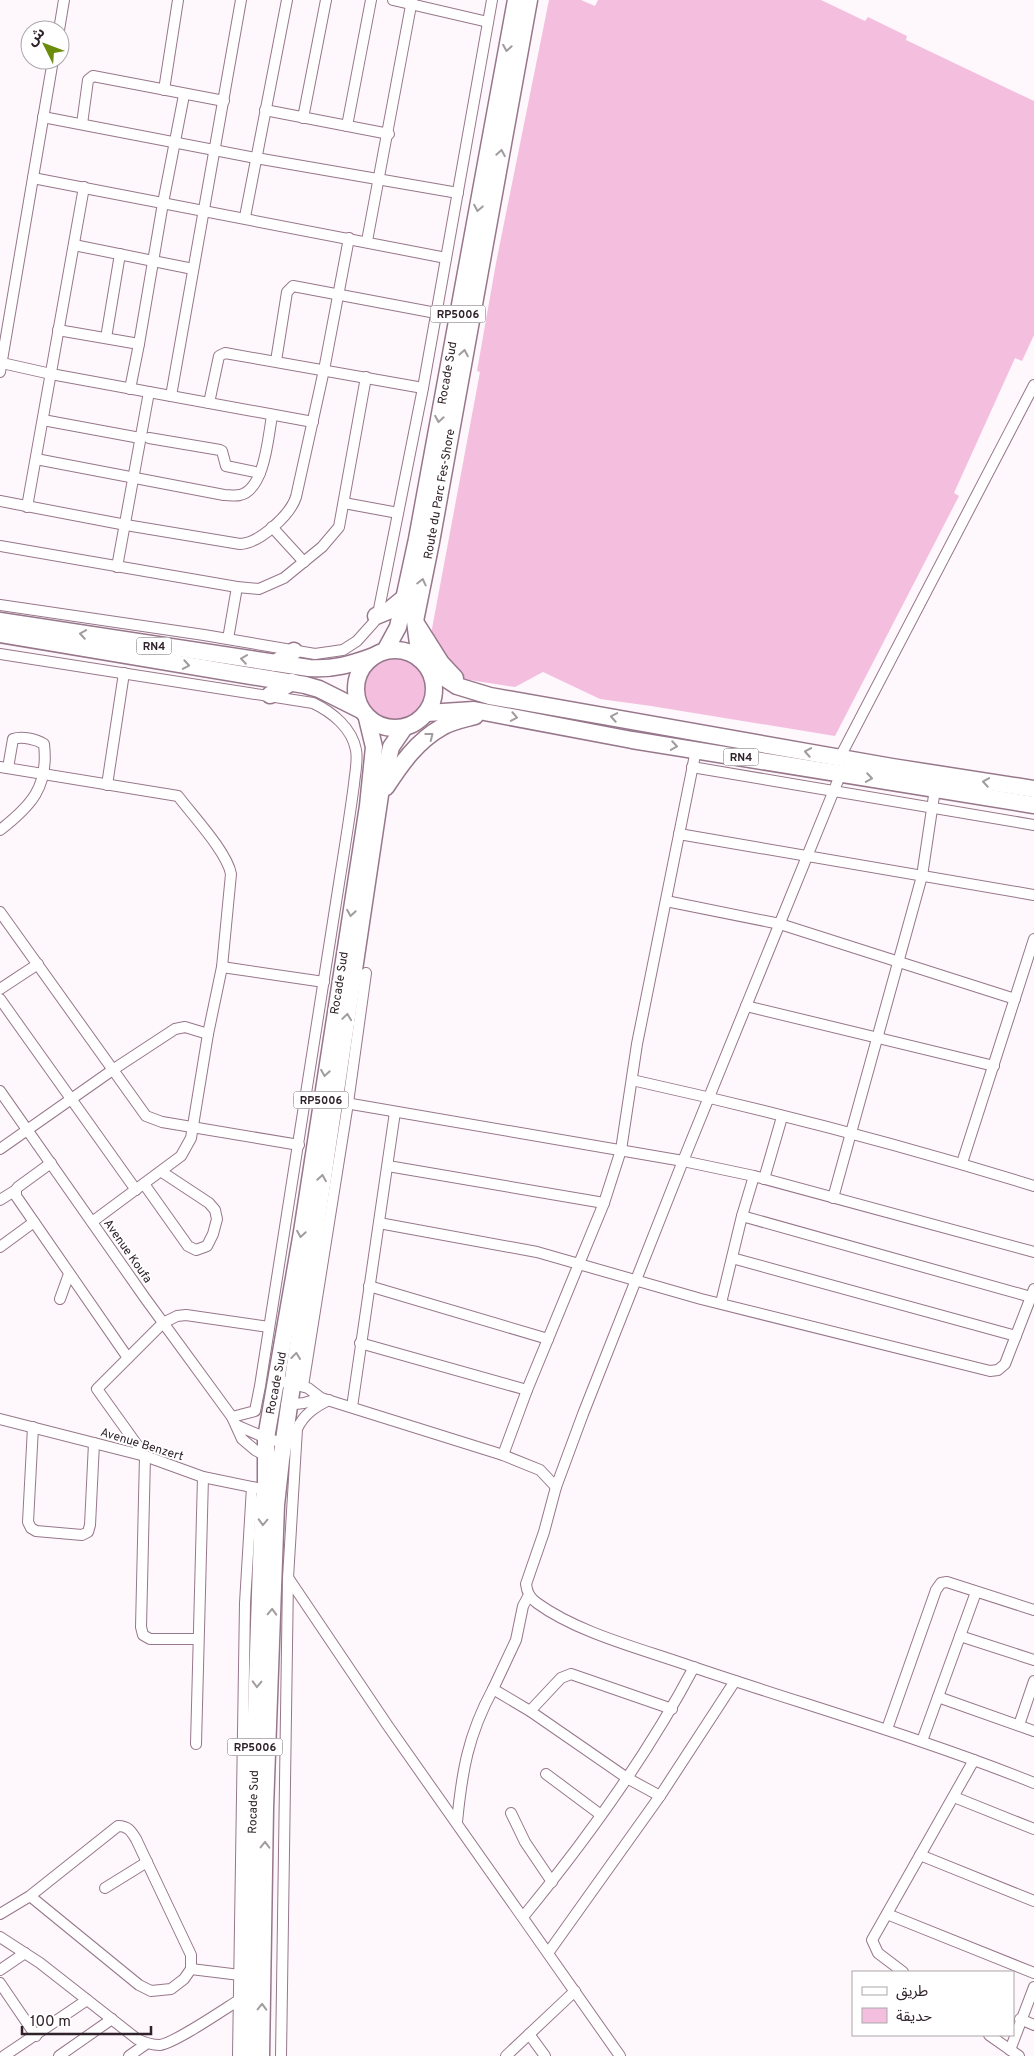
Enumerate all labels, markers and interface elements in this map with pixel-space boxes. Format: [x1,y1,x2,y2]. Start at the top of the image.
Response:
north arrow [20,20,70,70]
text: ش [24,24,49,50]
one-way arrow [503,44,513,52]
one-way arrow [495,148,506,157]
one-way arrow [473,203,484,212]
road number: RP5006 [430,306,486,322]
street label: Rocade Sud [435,340,461,406]
one-way arrow [459,349,469,357]
one-way arrow [434,415,445,424]
street label: Route du Parc Fes-Shore [421,428,459,561]
one-way arrow [416,577,427,586]
one-way arrow [79,629,88,639]
road number: RN4 [136,637,172,654]
one-way arrow [239,654,248,664]
one-way arrow [182,659,191,669]
one-way arrow [510,711,519,721]
one-way arrow [609,713,618,723]
one-way arrow [424,732,433,741]
one-way arrow [670,741,678,751]
one-way arrow [804,747,813,757]
road number: RN4 [724,749,758,766]
one-way arrow [865,772,873,782]
one-way arrow [981,777,990,787]
one-way arrow [346,908,356,917]
street label: Rocade Sud [327,950,353,1016]
one-way arrow [341,1013,351,1021]
one-way arrow [321,1069,331,1078]
road number: RP5006 [294,1092,348,1108]
one-way arrow [317,1173,327,1182]
street label: Avenue Koufa [99,1217,155,1287]
one-way arrow [297,1230,307,1238]
street label: Rocade Sud [263,1350,291,1416]
one-way arrow [290,1351,301,1359]
street label: Avenue Benzert [98,1425,185,1465]
one-way arrow [257,1518,268,1526]
one-way arrow [267,1608,278,1616]
one-way arrow [252,1681,262,1689]
road number: RP5006 [228,1738,282,1755]
street label: Rocade Sud [245,1770,263,1834]
one-way arrow [260,1841,270,1848]
legend [852,1971,1014,2036]
text: طريق [896,1983,928,2002]
one-way arrow [257,2003,268,2011]
scale bar [22,2004,151,2036]
text: حديقة [896,2008,932,2027]
text: 100 m [30,2013,71,2032]

